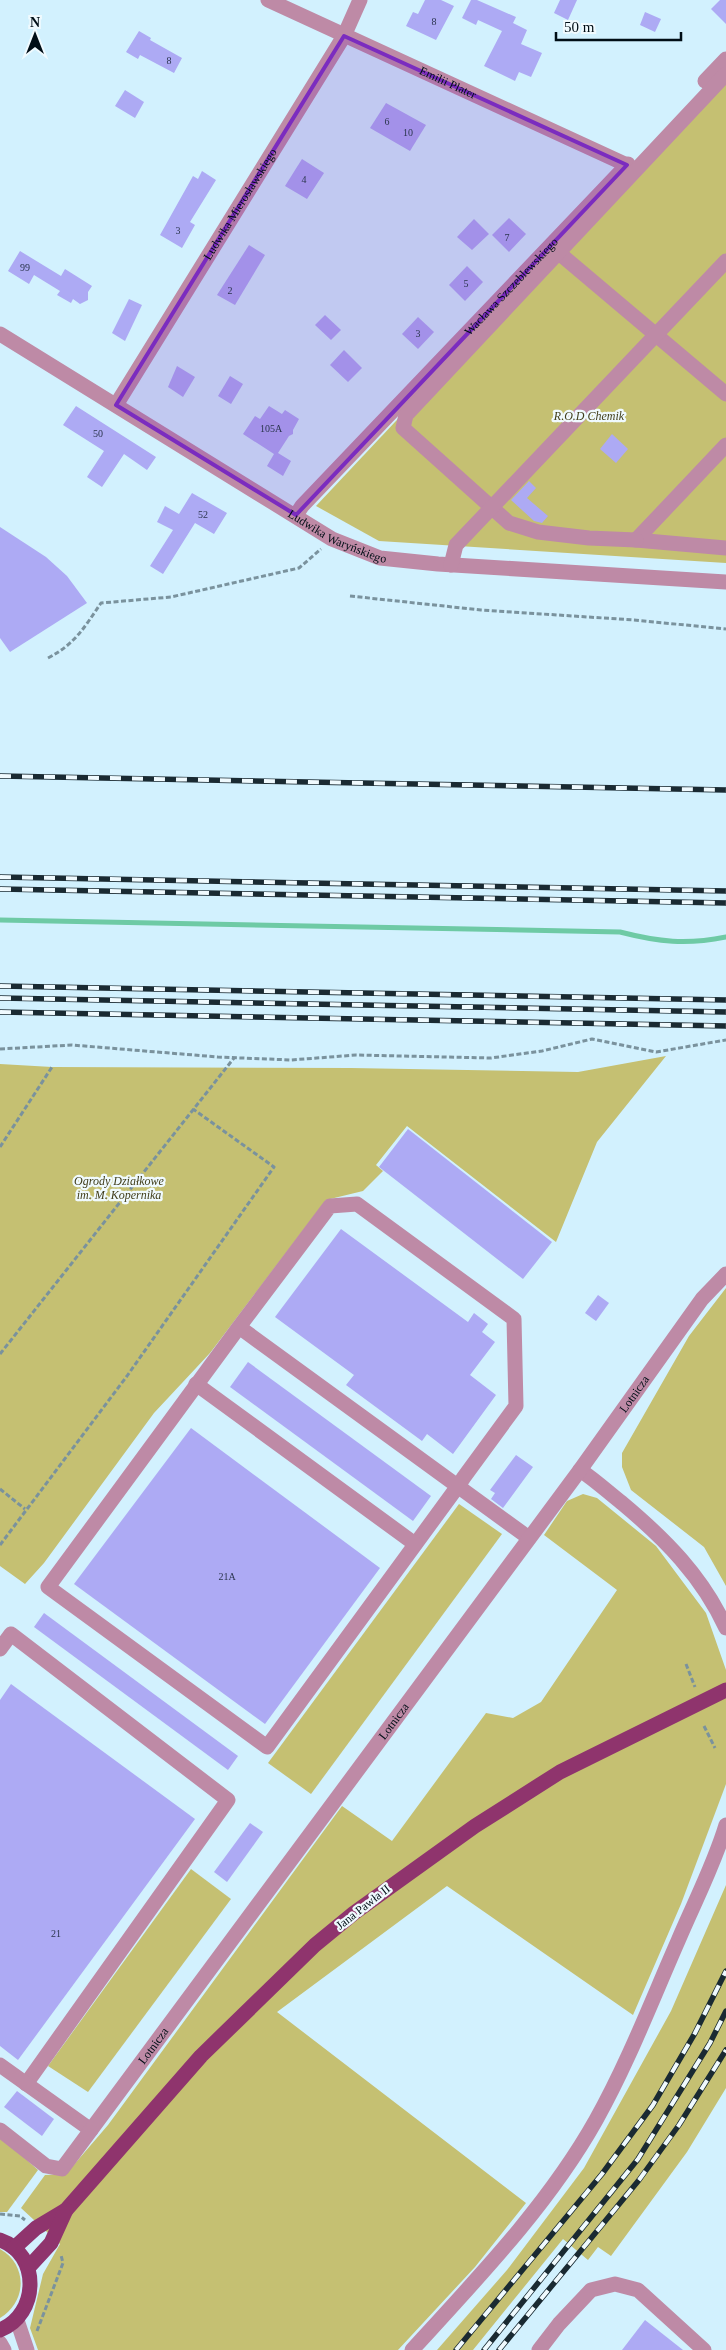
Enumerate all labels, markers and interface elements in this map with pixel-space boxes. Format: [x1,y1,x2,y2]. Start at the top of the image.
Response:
north arrow [10,10,60,60]
scale bar [556,10,681,42]
text: N [30,15,40,30]
house number: 8 [432,16,437,27]
text: 50 m [564,19,595,35]
house number: 8 [167,55,172,66]
street label: Emilii Plater [417,64,479,102]
house number: 6 [385,116,390,127]
house number: 10 [403,127,413,138]
street label: Ludwika Mierosławskiego [200,146,280,263]
house number: 4 [302,174,307,185]
house number: 3 [176,225,181,236]
house number: 7 [505,232,510,243]
street label: Wacława Szczeblewskiego [461,235,561,338]
house number: 99 [20,262,30,273]
house number: 5 [464,278,469,289]
house number: 2 [228,285,233,296]
house number: 3 [416,328,421,339]
park label: R.O.D Chemik [553,409,625,423]
house number: 105A [260,423,283,434]
house number: 50 [93,428,103,439]
street label: Ludwika Waryńskiego [285,507,387,566]
house number: 52 [198,509,208,520]
park label: Ogrody Działkowe im. M. Kopernika [74,1174,165,1202]
street label: Lotnicza [616,1372,652,1415]
house number: 21A [218,1571,236,1582]
street label: Lotnicza [376,1700,412,1742]
street label: Jana Pawła II [333,1882,393,1932]
house number: 21 [51,1928,61,1939]
street label: Lotnicza [135,2024,172,2067]

